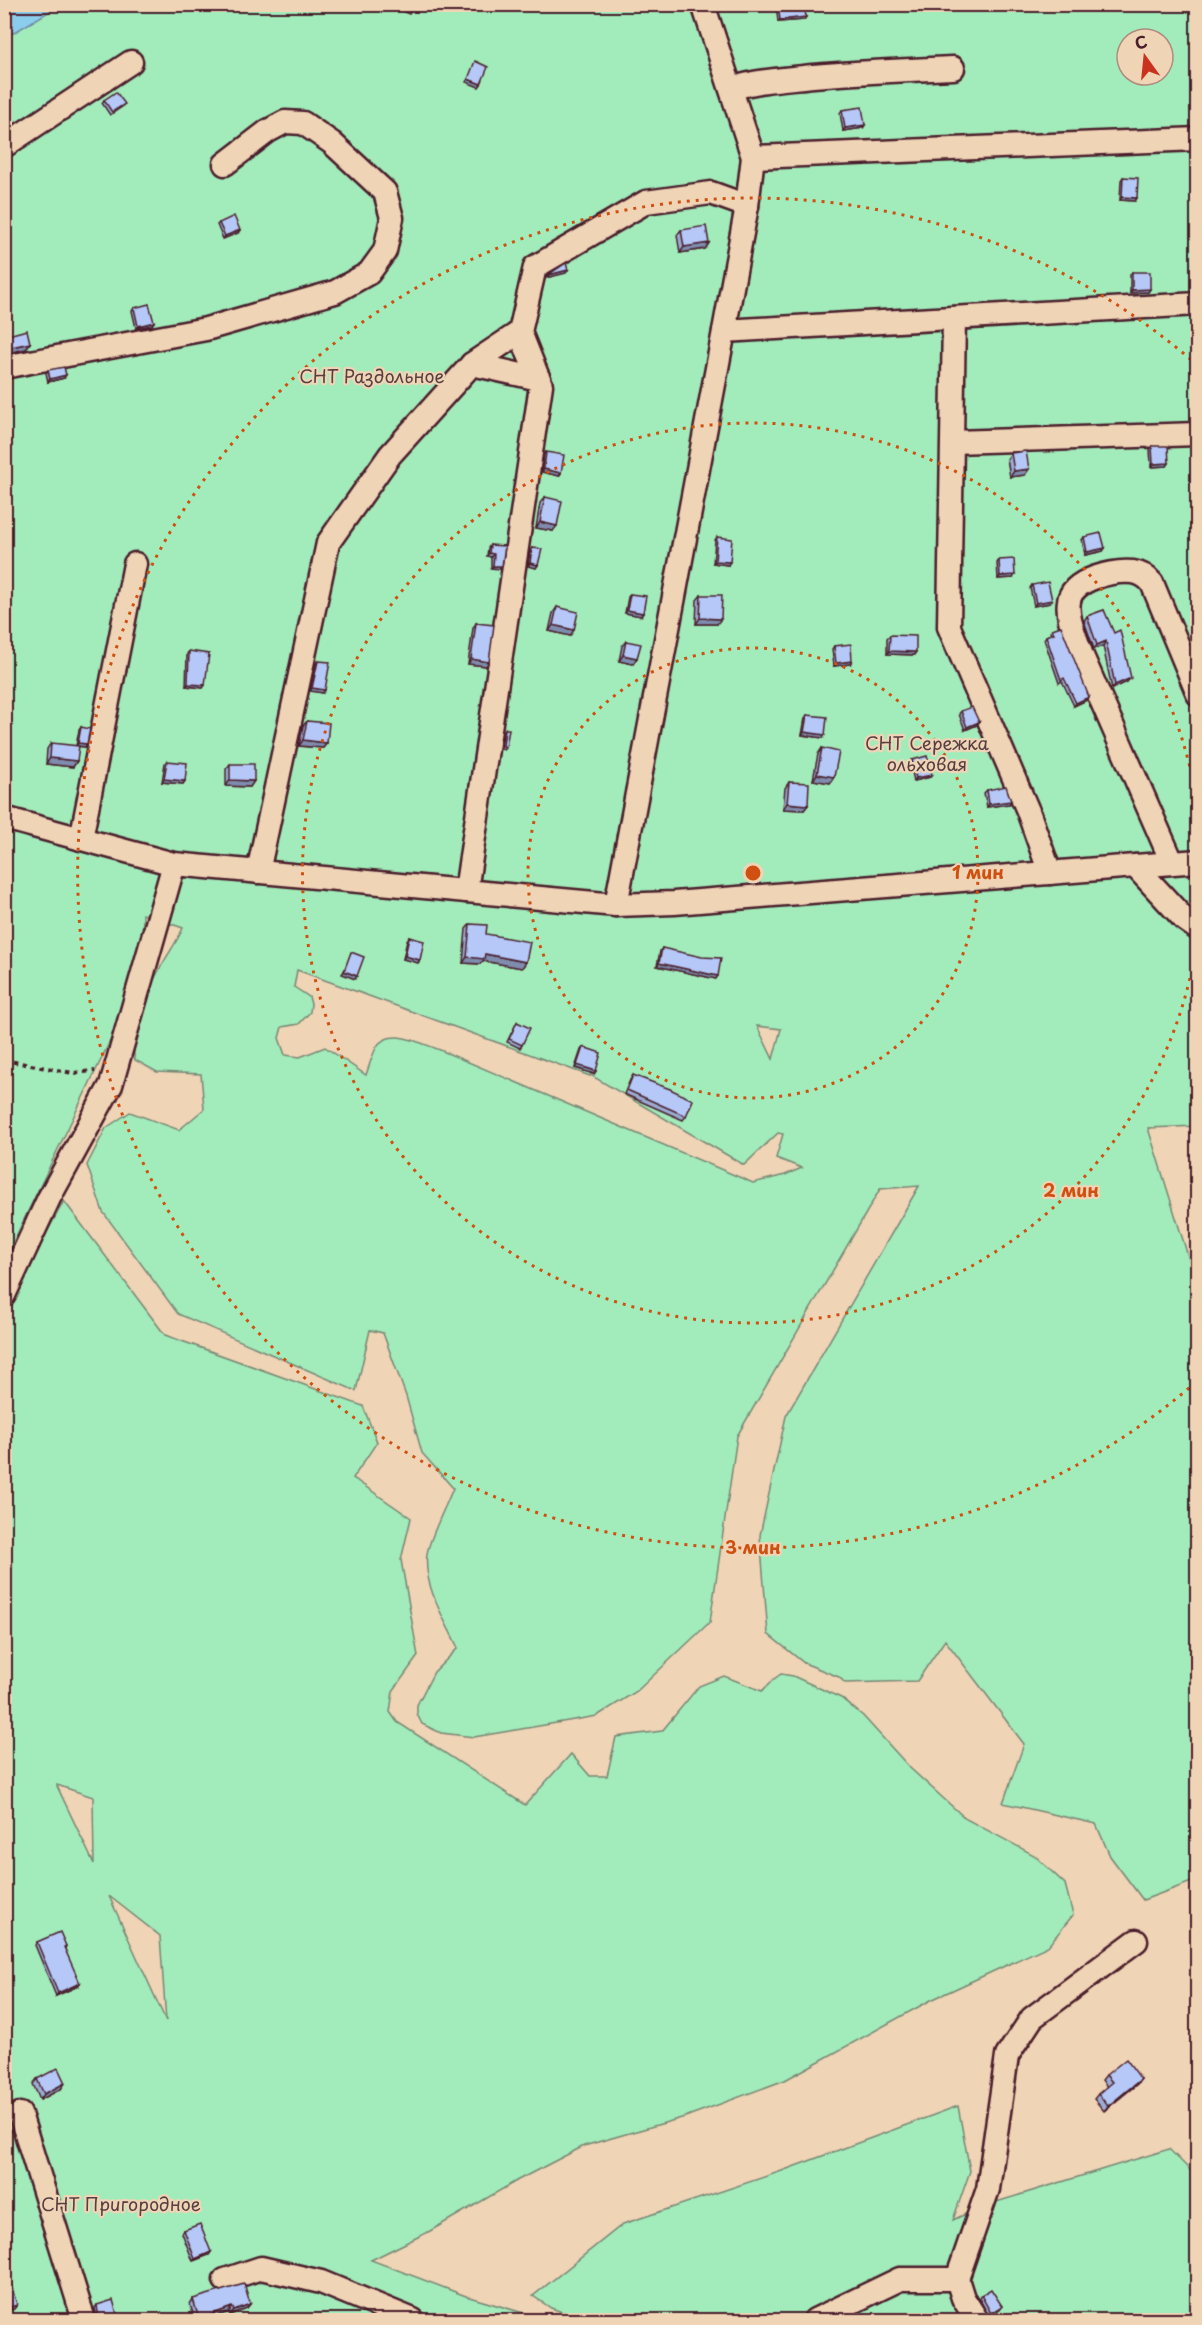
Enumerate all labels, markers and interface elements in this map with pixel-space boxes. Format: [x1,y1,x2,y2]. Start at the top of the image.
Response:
north arrow [1115,27,1175,87]
text: С [1132,28,1150,55]
park label: СНТ Раздольное [299,362,445,389]
park label: СНТ Сережка ольховая [865,729,990,777]
text: 1 мин [952,858,1004,885]
centre of rings [743,863,763,883]
text: 2 мин [1043,1176,1099,1203]
text: 3 мин [725,1533,781,1560]
park label: СНТ Пригородное [41,2190,201,2217]

